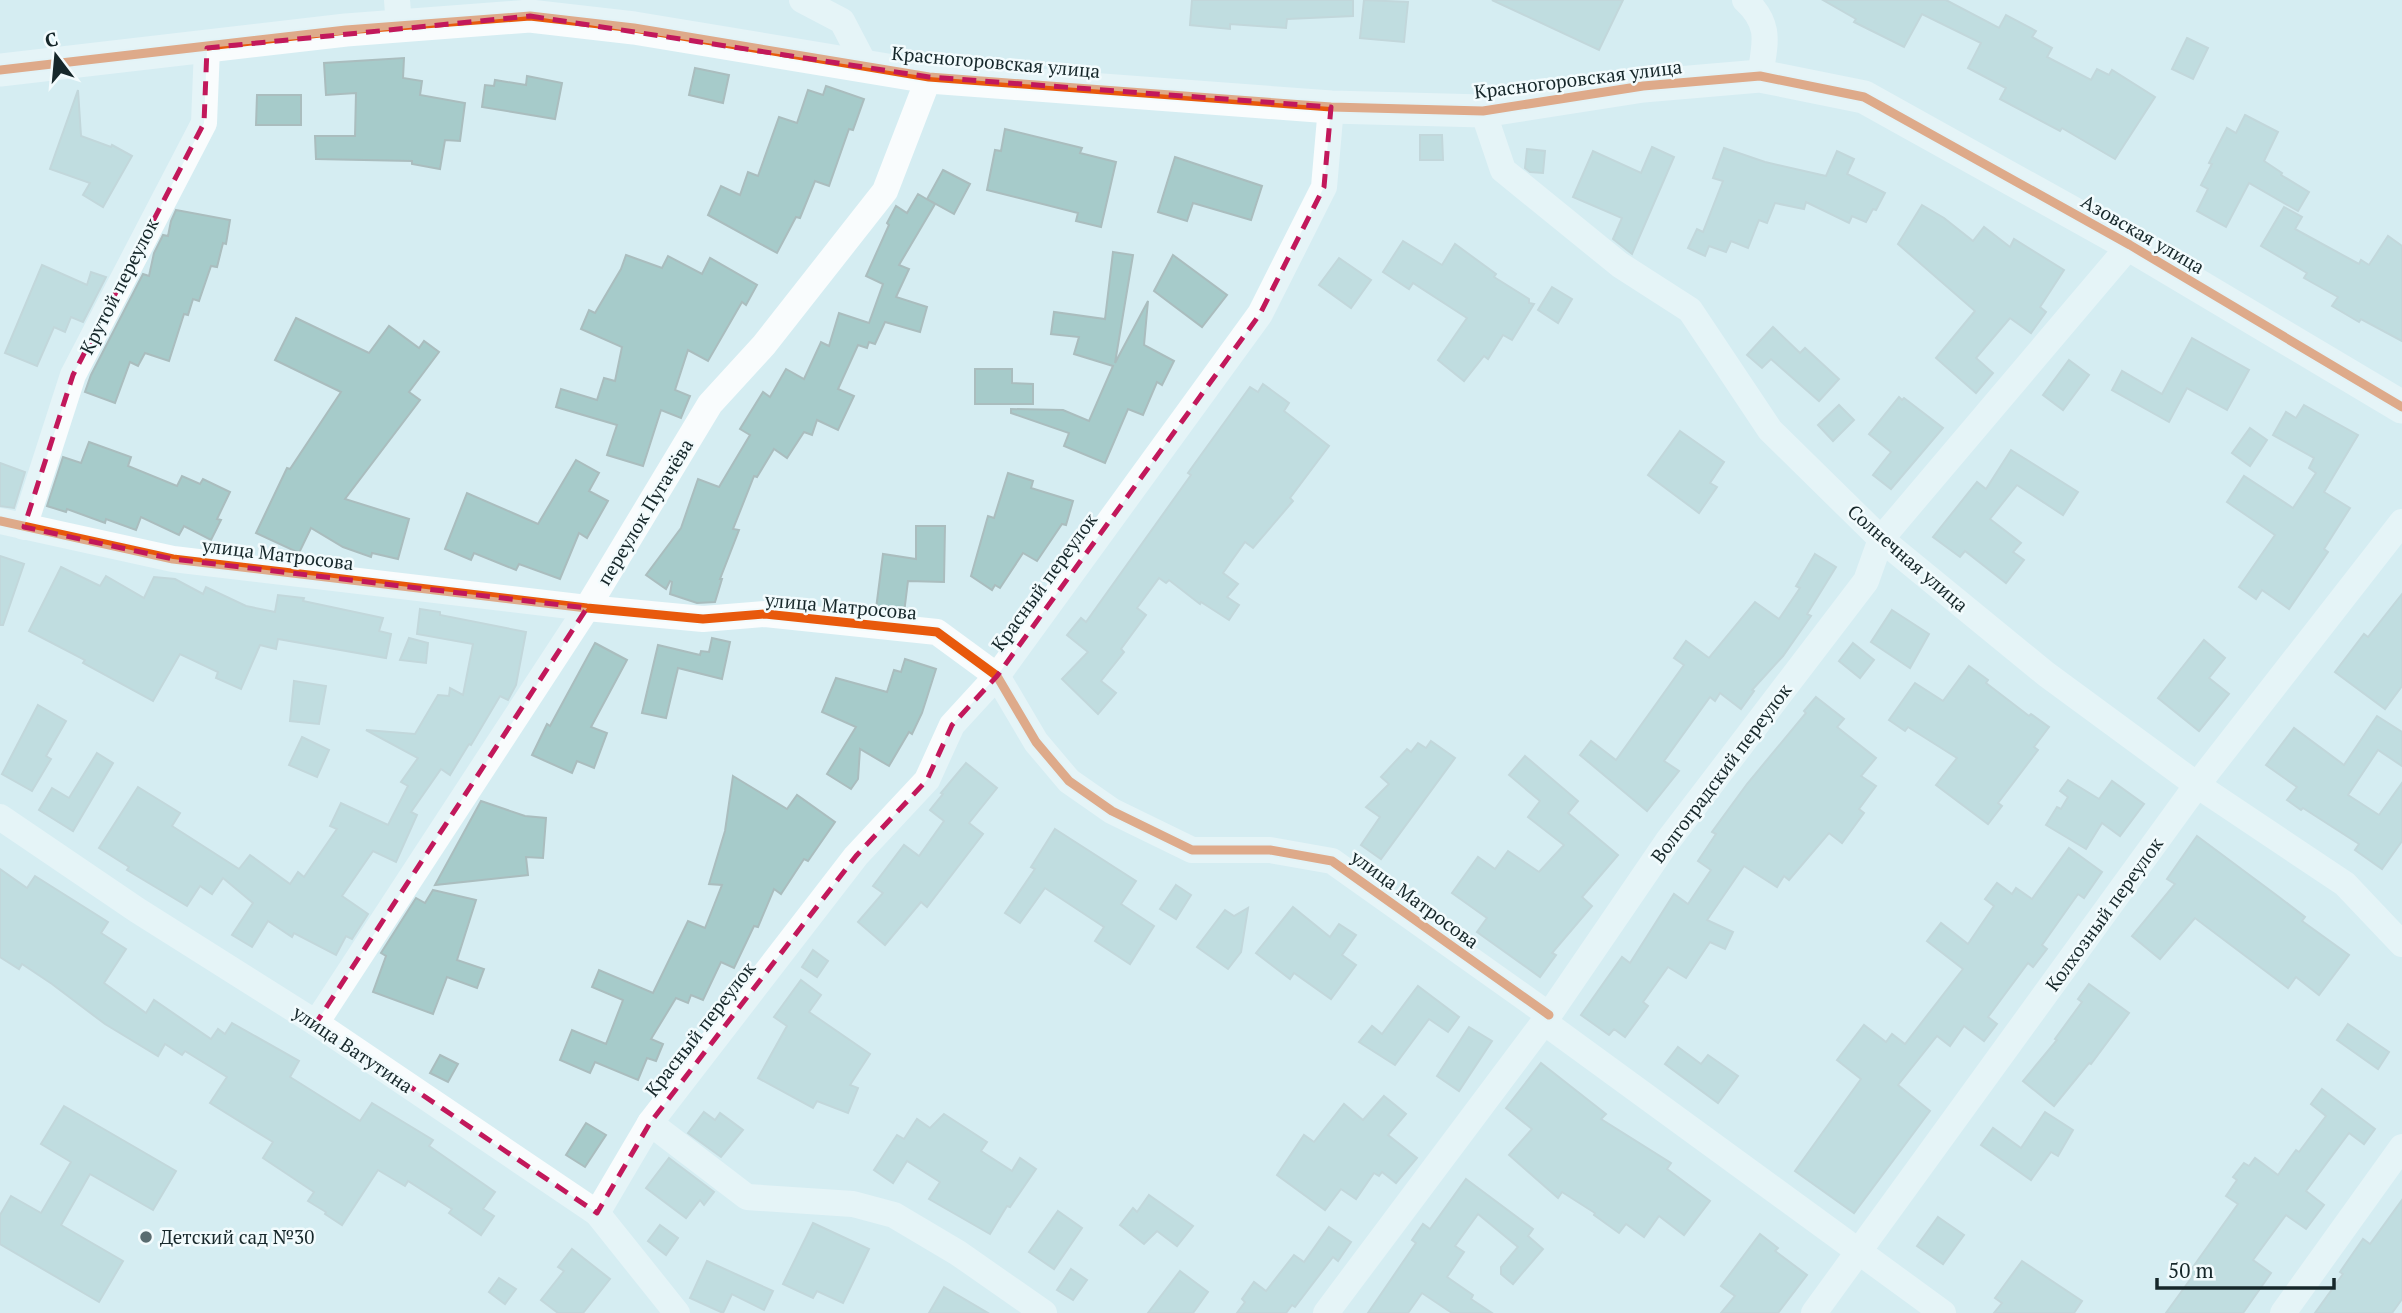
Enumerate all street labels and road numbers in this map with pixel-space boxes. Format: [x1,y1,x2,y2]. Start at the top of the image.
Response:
street label: Красногоровская улица [891,40,1102,83]
street label: Красногоровская улица [1473,53,1684,104]
street label: Азовская улица [2077,188,2210,279]
street label: Крутой переулок [73,213,164,358]
street label: переулок Пугачёва [591,433,698,590]
street label: Солнечная улица [1843,498,1974,617]
street label: Красный переулок [985,507,1103,656]
street label: улица Матросова [200,532,356,575]
street label: улица Матросова [763,586,918,625]
street label: Волгоградский переулок [1645,677,1797,867]
street label: Колхозный переулок [2039,831,2168,996]
street label: улица Матросова [1345,843,1485,954]
street label: Красный переулок [639,955,761,1101]
street label: улица Ватутина [288,999,418,1098]

